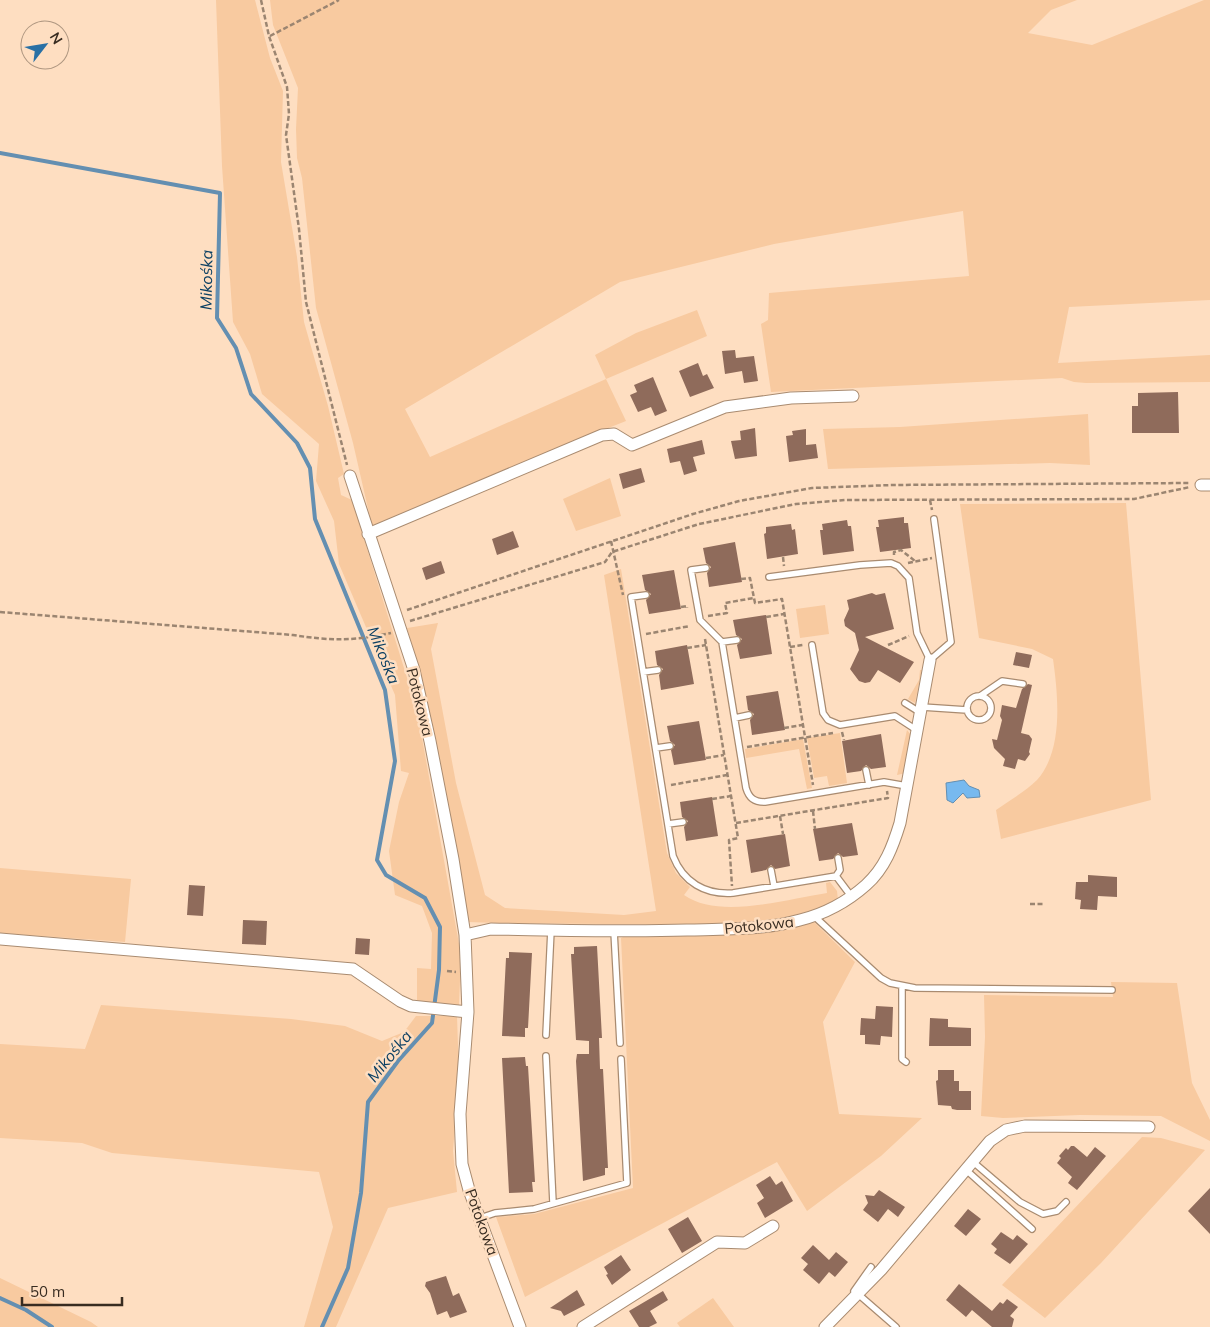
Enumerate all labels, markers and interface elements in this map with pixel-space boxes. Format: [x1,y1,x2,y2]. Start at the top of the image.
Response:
north arrow [20,20,70,70]
text: N [46,29,67,47]
water label: Mikośka [195,249,217,310]
water label: Mikośka [363,623,405,687]
street label: Potokowa [402,666,438,738]
street label: Potokowa [723,912,795,938]
water label: Mikośka [362,1026,416,1086]
street label: Potokowa [461,1186,503,1258]
scale bar [22,1274,122,1306]
text: 50 m [30,1282,65,1301]

